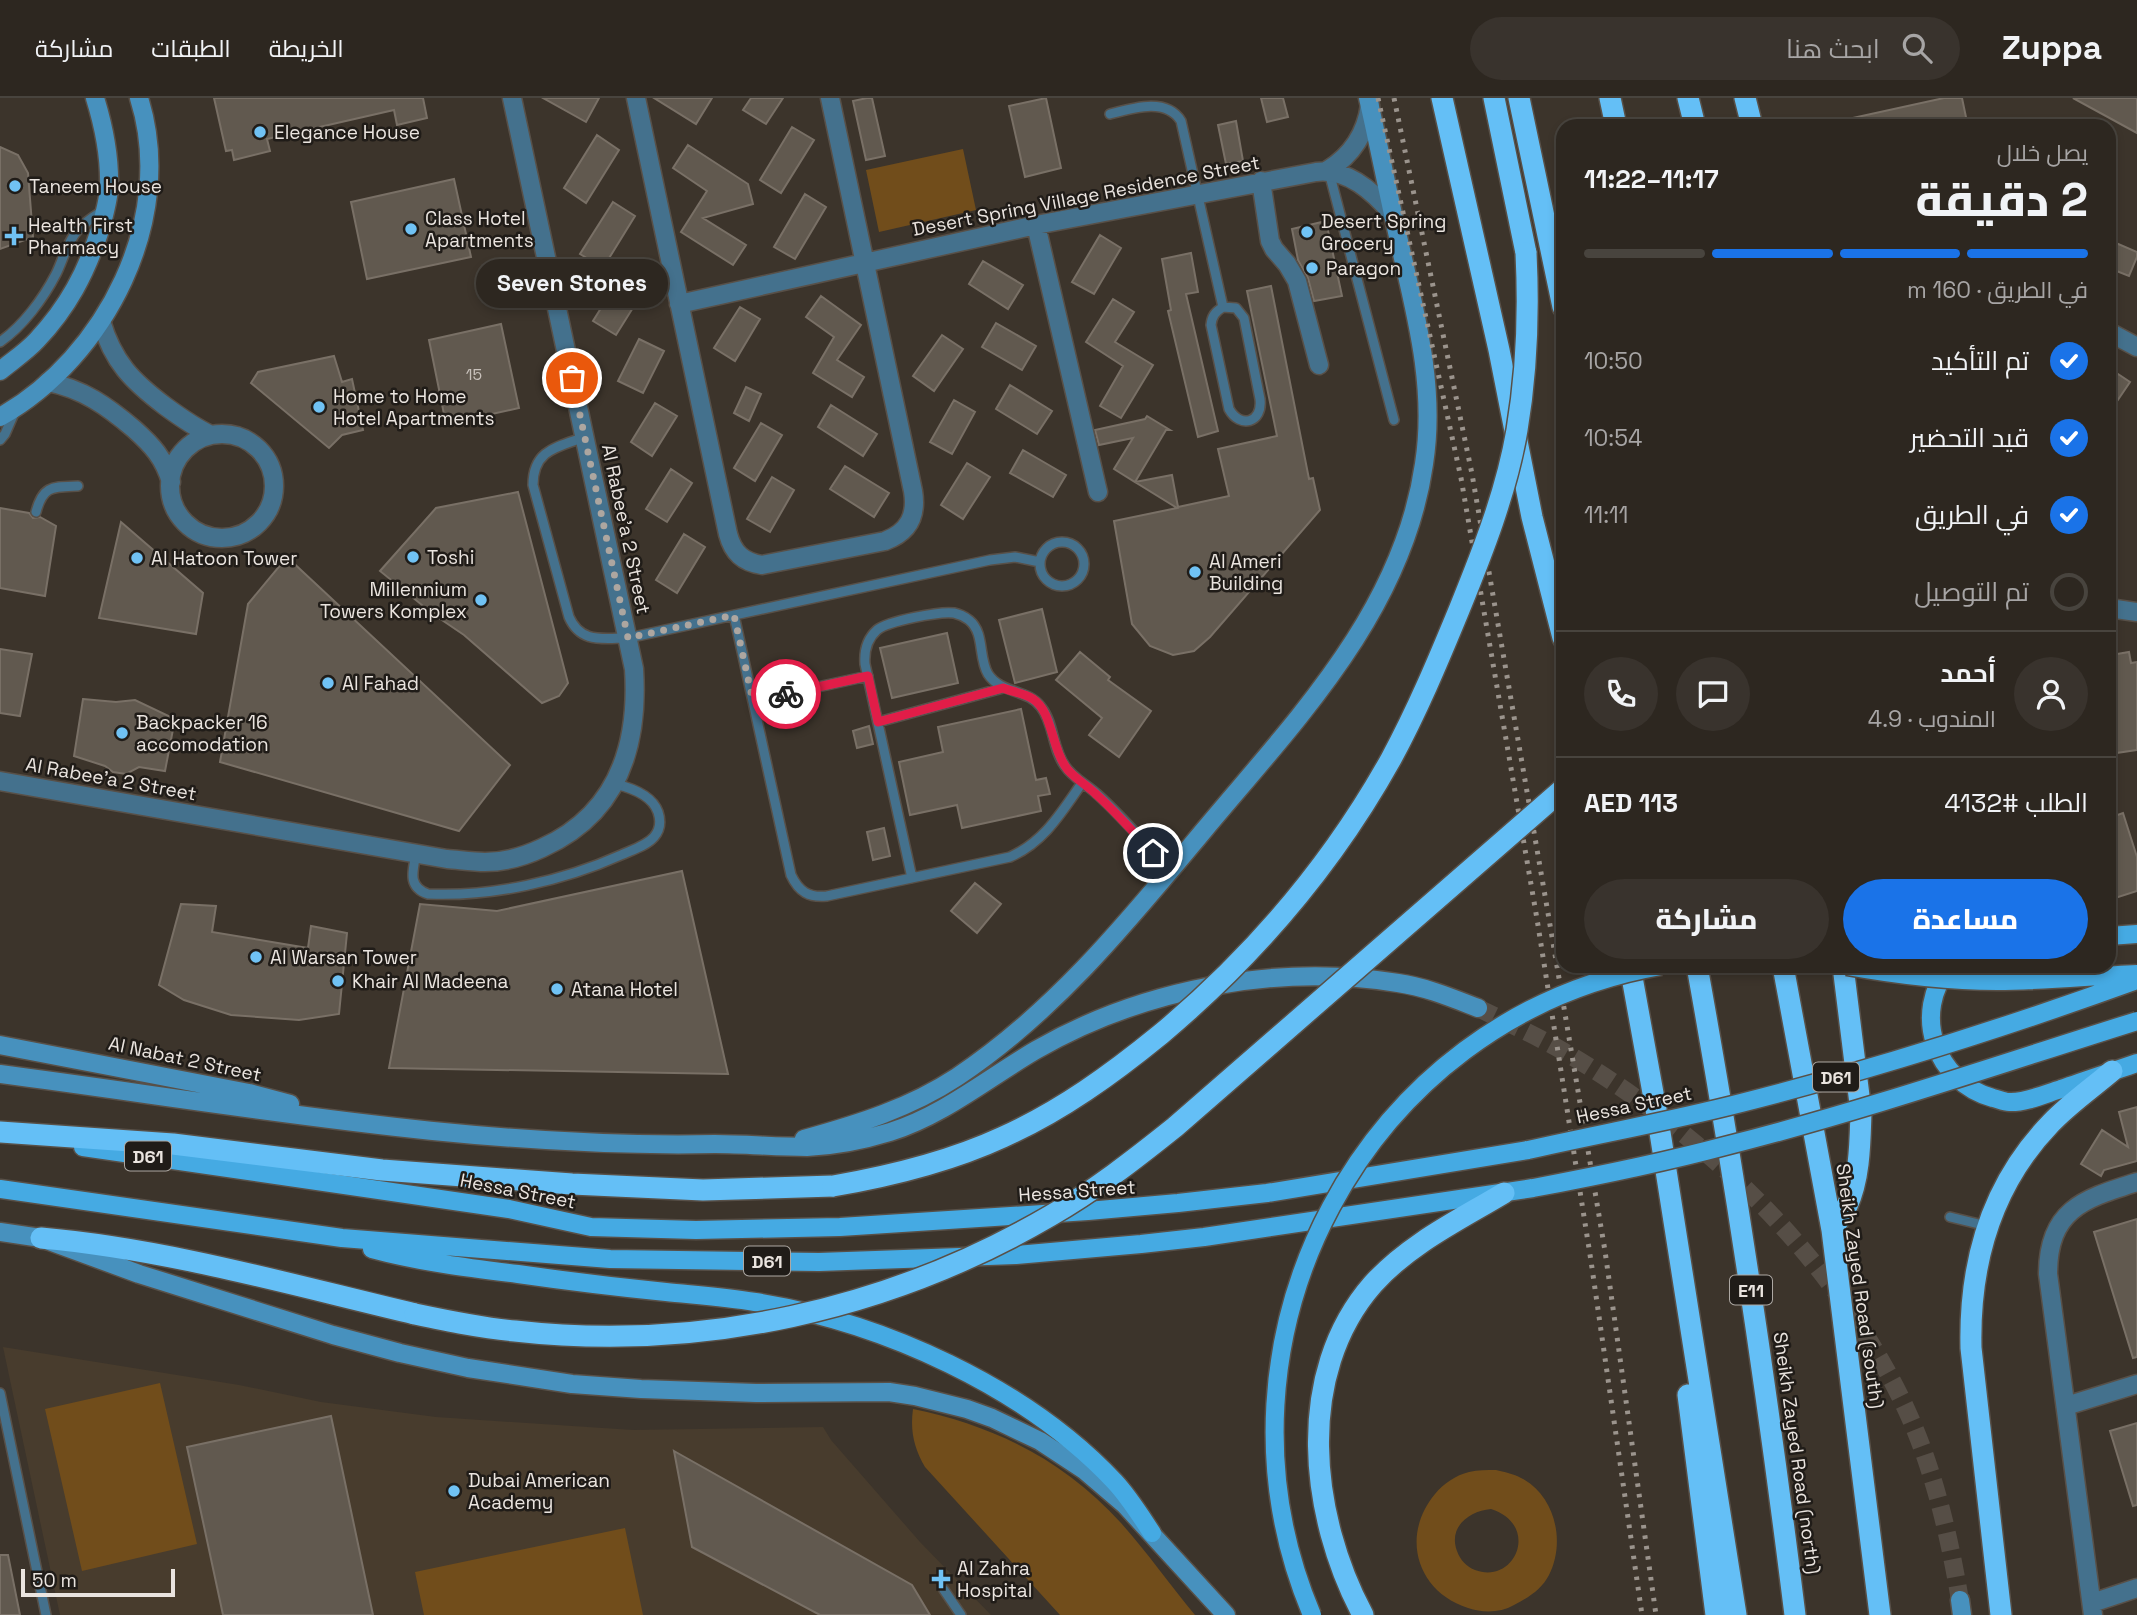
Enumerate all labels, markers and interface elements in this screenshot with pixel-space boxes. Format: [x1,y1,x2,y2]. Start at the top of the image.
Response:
search box [1470,17,1960,80]
text: Zuppa [2002,27,2102,69]
icon: search [1898,29,1936,67]
text: ابحث هنا [1786,32,1880,66]
text: مشاركة [35,33,113,64]
text: الطبقات [151,33,231,64]
text: الخريطة [269,33,344,64]
place label: Elegance House [274,120,420,145]
marker: Elegance House [252,124,268,140]
text: يصل خلال [1997,138,2088,168]
street label: Desert Spring Village Residence Street [910,150,1262,242]
text: 11:17–11:22 [1584,162,1719,196]
text: 2 دقيقة [1915,171,2088,229]
place label: Taneem House [29,174,162,199]
marker: Taneem House [7,178,23,194]
place label: Class Hotel Apartments [425,206,534,253]
place label: Desert Spring Grocery [1321,209,1446,256]
place label: Health First Pharmacy [28,213,133,260]
marker: Class Hotel Apartments [403,221,419,237]
marker: Desert Spring Grocery [1299,224,1315,240]
marker: Health First Pharmacy [6,228,22,244]
place label: Paragon [1326,256,1401,281]
callout: Seven Stones [476,259,668,308]
marker: Paragon [1304,260,1320,276]
text: Seven Stones [497,268,647,298]
text: في الطريق · 160 m [1907,275,2088,305]
icon: check [2050,342,2088,380]
text: تم التأكيد [1931,344,2029,378]
text: 10:50 [1584,346,1643,376]
pin [542,348,602,408]
icon: bag [553,359,591,397]
house number: 15 [466,364,482,385]
place label: Home to Home Hotel Apartments [333,384,495,431]
marker: Home to Home Hotel Apartments [311,399,327,415]
icon: check [2050,419,2088,457]
text: قيد التحضير [1910,421,2029,455]
text: 10:54 [1584,423,1642,453]
street label: Al Rabee'a 2 Street [596,442,656,616]
icon: check [2050,496,2088,534]
text: في الطريق [1915,498,2029,532]
text: 11:11 [1584,500,1628,530]
place label: Toshi [427,545,474,570]
place label: Al Hatoon Tower [151,546,297,571]
marker: Toshi [405,549,421,565]
place label: Al Ameri Building [1209,549,1283,596]
marker: Al Hatoon Tower [129,550,145,566]
marker: Al Ameri Building [1187,564,1203,580]
text: تم التوصيل [1914,575,2029,609]
place label: Millennium Towers Komplex [320,577,467,624]
marker: Millennium Towers Komplex [473,592,489,608]
text: أحمد [1940,656,1996,690]
button: phone [1584,657,1658,731]
button: chat [1676,657,1750,731]
button: person [2014,657,2088,731]
courier [751,659,821,729]
place label: Al Fahad [342,671,419,696]
marker: Al Fahad [320,675,336,691]
icon: bike [767,675,805,713]
text: المندوب · 4.9 [1868,704,1996,734]
place label: Backpacker 16 accomodation [136,710,269,757]
marker: Backpacker 16 accomodation [114,725,130,741]
street label: Al Rabee'a 2 Street [24,752,198,806]
text: AED 113 [1584,786,1678,820]
text: الطلب #4132 [1944,786,2088,820]
pin [1123,823,1183,883]
icon: home [1134,834,1172,872]
button: مشاركة [1584,879,1829,959]
button: مساعدة [1843,879,2088,959]
place label: Al Warsan Tower [270,945,417,970]
marker: Al Warsan Tower [248,949,264,965]
place label: Khair Al Madeena [352,969,509,994]
marker: Khair Al Madeena [330,973,346,989]
place label: Atana Hotel [571,977,678,1002]
marker: Atana Hotel [549,981,565,997]
street label: Al Nabat 2 Street [106,1031,264,1087]
road number: D61 [1813,1062,1859,1092]
street label: Hessa Street [1574,1081,1694,1129]
road number: D61 [125,1142,171,1170]
street label: Sheikh Zayed Road (south) [1830,1162,1890,1410]
street label: Hessa Street [458,1168,578,1214]
street label: Hessa Street [1018,1174,1136,1208]
road number: D61 [744,1246,790,1276]
road number: E11 [1730,1275,1772,1304]
street label: Sheikh Zayed Road (north) [1768,1330,1826,1576]
place label: Dubai American Academy [468,1468,610,1515]
marker: Dubai American Academy [446,1483,462,1499]
place label: Al Zahra Hospital [957,1556,1032,1603]
scale bar [21,1566,175,1598]
text: 50 m [32,1568,77,1593]
marker: Al Zahra Hospital [931,1569,951,1589]

